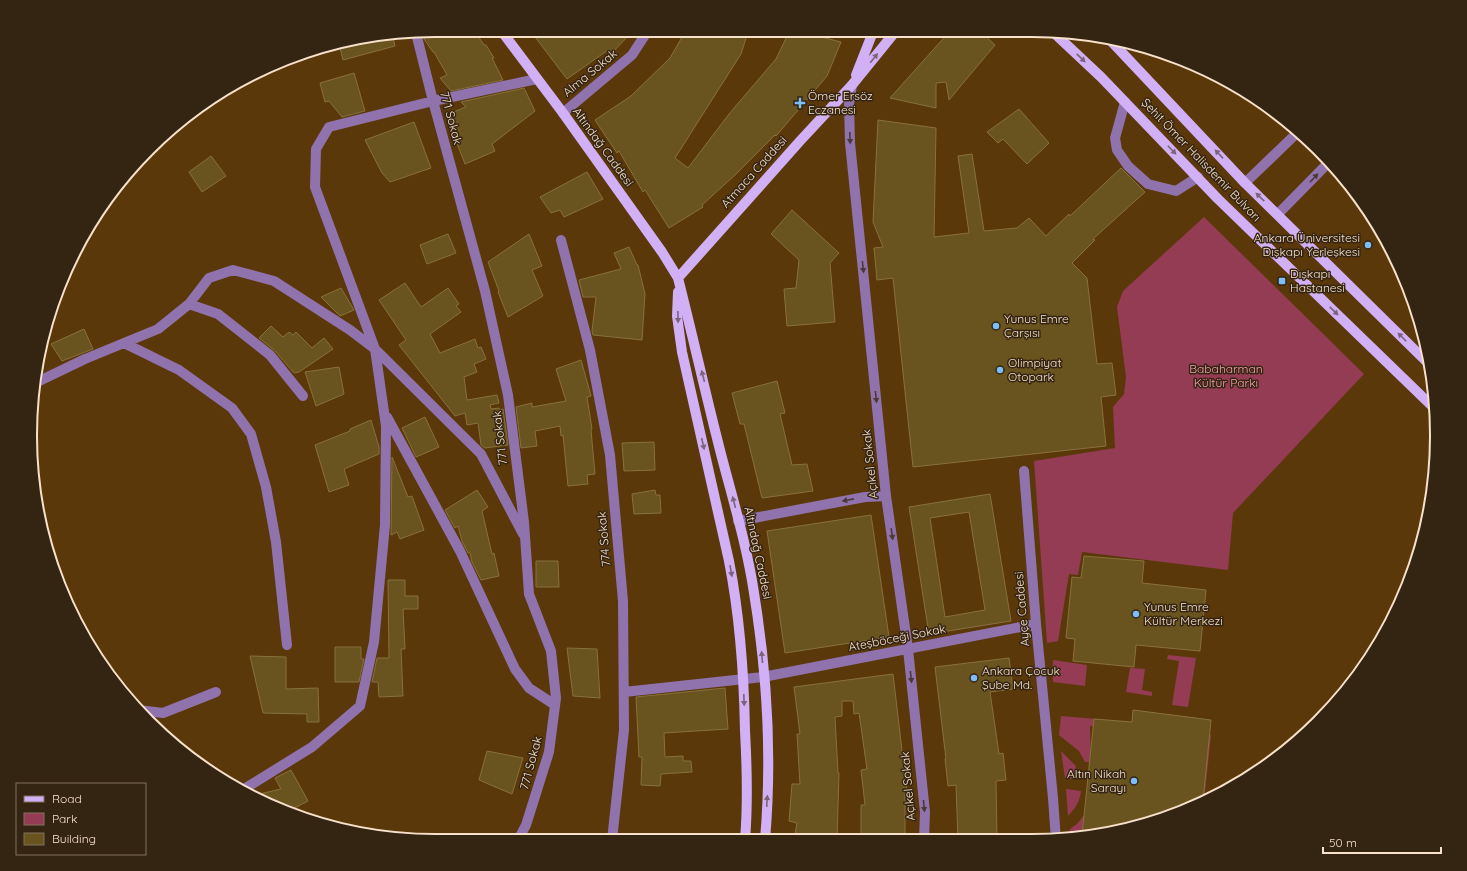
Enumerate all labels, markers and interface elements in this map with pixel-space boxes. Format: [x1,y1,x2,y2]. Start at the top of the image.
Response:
street label: Alma Sokak [560,46,620,100]
one-way arrow [869,53,878,64]
one-way arrow [1076,53,1086,63]
place label: Ömer Ersöz Eczanesi [808,88,873,117]
street label: 771 Sokak [437,90,466,146]
street label: Şehit Ömer Halisdemir Bulvarı [1139,95,1264,224]
marker: Ömer Ersöz Eczanesi [795,98,805,108]
street label: Altındağ Caddesi [570,104,637,189]
one-way arrow [847,132,853,145]
street label: Atmaca Caddesi [717,133,790,211]
one-way arrow [1167,145,1177,155]
one-way arrow [1214,149,1223,159]
one-way arrow [1309,173,1318,183]
one-way arrow [1255,192,1265,202]
place label: Ankara Üniversitesi Dışkapı Yerleşkesi [1254,230,1360,259]
marker: Ankara Üniversitesi Dışkapı Yerleşkesi [1363,240,1373,250]
one-way arrow [860,261,866,273]
place label: Dışkapı Hastanesi [1290,266,1345,295]
marker: Dışkapı Hastanesi [1277,276,1287,286]
one-way arrow [1329,306,1339,316]
one-way arrow [674,311,681,323]
place label: Yunus Emre Çarşısı [1004,311,1069,340]
marker: Yunus Emre Çarşısı [991,321,1001,331]
one-way arrow [1397,332,1407,342]
place label: Olimpiyat Otopark [1008,355,1061,384]
park label: Babaharman Kültür Parkı [1189,361,1263,390]
marker: Olimpiyat Otopark [995,365,1005,375]
one-way arrow [700,370,706,382]
one-way arrow [873,391,880,403]
street label: 771 Sokak [489,410,510,466]
street label: Açıkel Sokak [858,429,881,499]
one-way arrow [700,438,706,450]
one-way arrow [730,496,736,508]
one-way arrow [842,497,854,503]
street label: Altındağ Caddesi [741,505,776,600]
street label: 774 Sokak [594,511,613,567]
one-way arrow [889,528,895,540]
one-way arrow [729,565,735,577]
street label: Ayçe Caddesi [1011,571,1032,647]
place label: Yunus Emre Kültür Merkezi [1144,599,1223,628]
marker: Yunus Emre Kültür Merkezi [1131,609,1141,619]
street label: Ateşböceği Sokak [847,621,947,654]
one-way arrow [758,651,765,663]
place label: Ankara Çocuk Şube Md. [982,663,1060,692]
one-way arrow [908,671,914,683]
marker: Ankara Çocuk Şube Md. [969,673,979,683]
one-way arrow [741,694,748,706]
street label: 771 Sokak [516,735,545,791]
street label: Açıkel Sokak [897,751,918,821]
place label: Altın Nikah Sarayı [1067,766,1126,795]
marker: Altın Nikah Sarayı [1129,776,1139,786]
legend [16,783,146,855]
text: Road [52,791,82,806]
one-way arrow [763,795,770,807]
one-way arrow [921,800,928,812]
text: Park [52,811,77,826]
scale bar [1323,829,1441,855]
text: Building [52,831,96,846]
text: 50 m [1329,835,1357,850]

